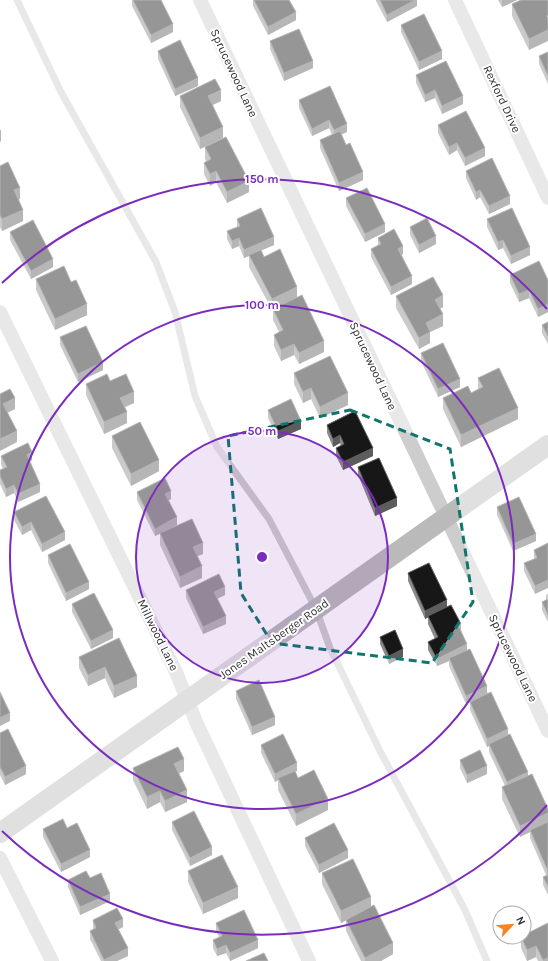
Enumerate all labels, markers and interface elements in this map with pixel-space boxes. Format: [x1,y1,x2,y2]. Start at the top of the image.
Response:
street label: Sprucewood Lane [207,27,261,119]
street label: Rexford Drive [480,63,524,135]
text: 150 m [245,172,279,186]
text: 100 m [245,298,279,312]
street label: Sprucewood Lane [346,320,400,412]
text: 50 m [248,424,277,438]
centre of rings [255,550,269,564]
street label: Jones Maltsberger Road [217,596,331,682]
street label: Millwood Lane [135,597,181,673]
street label: Sprucewood Lane [486,612,540,704]
north arrow [492,905,532,945]
text: N [513,914,528,927]

